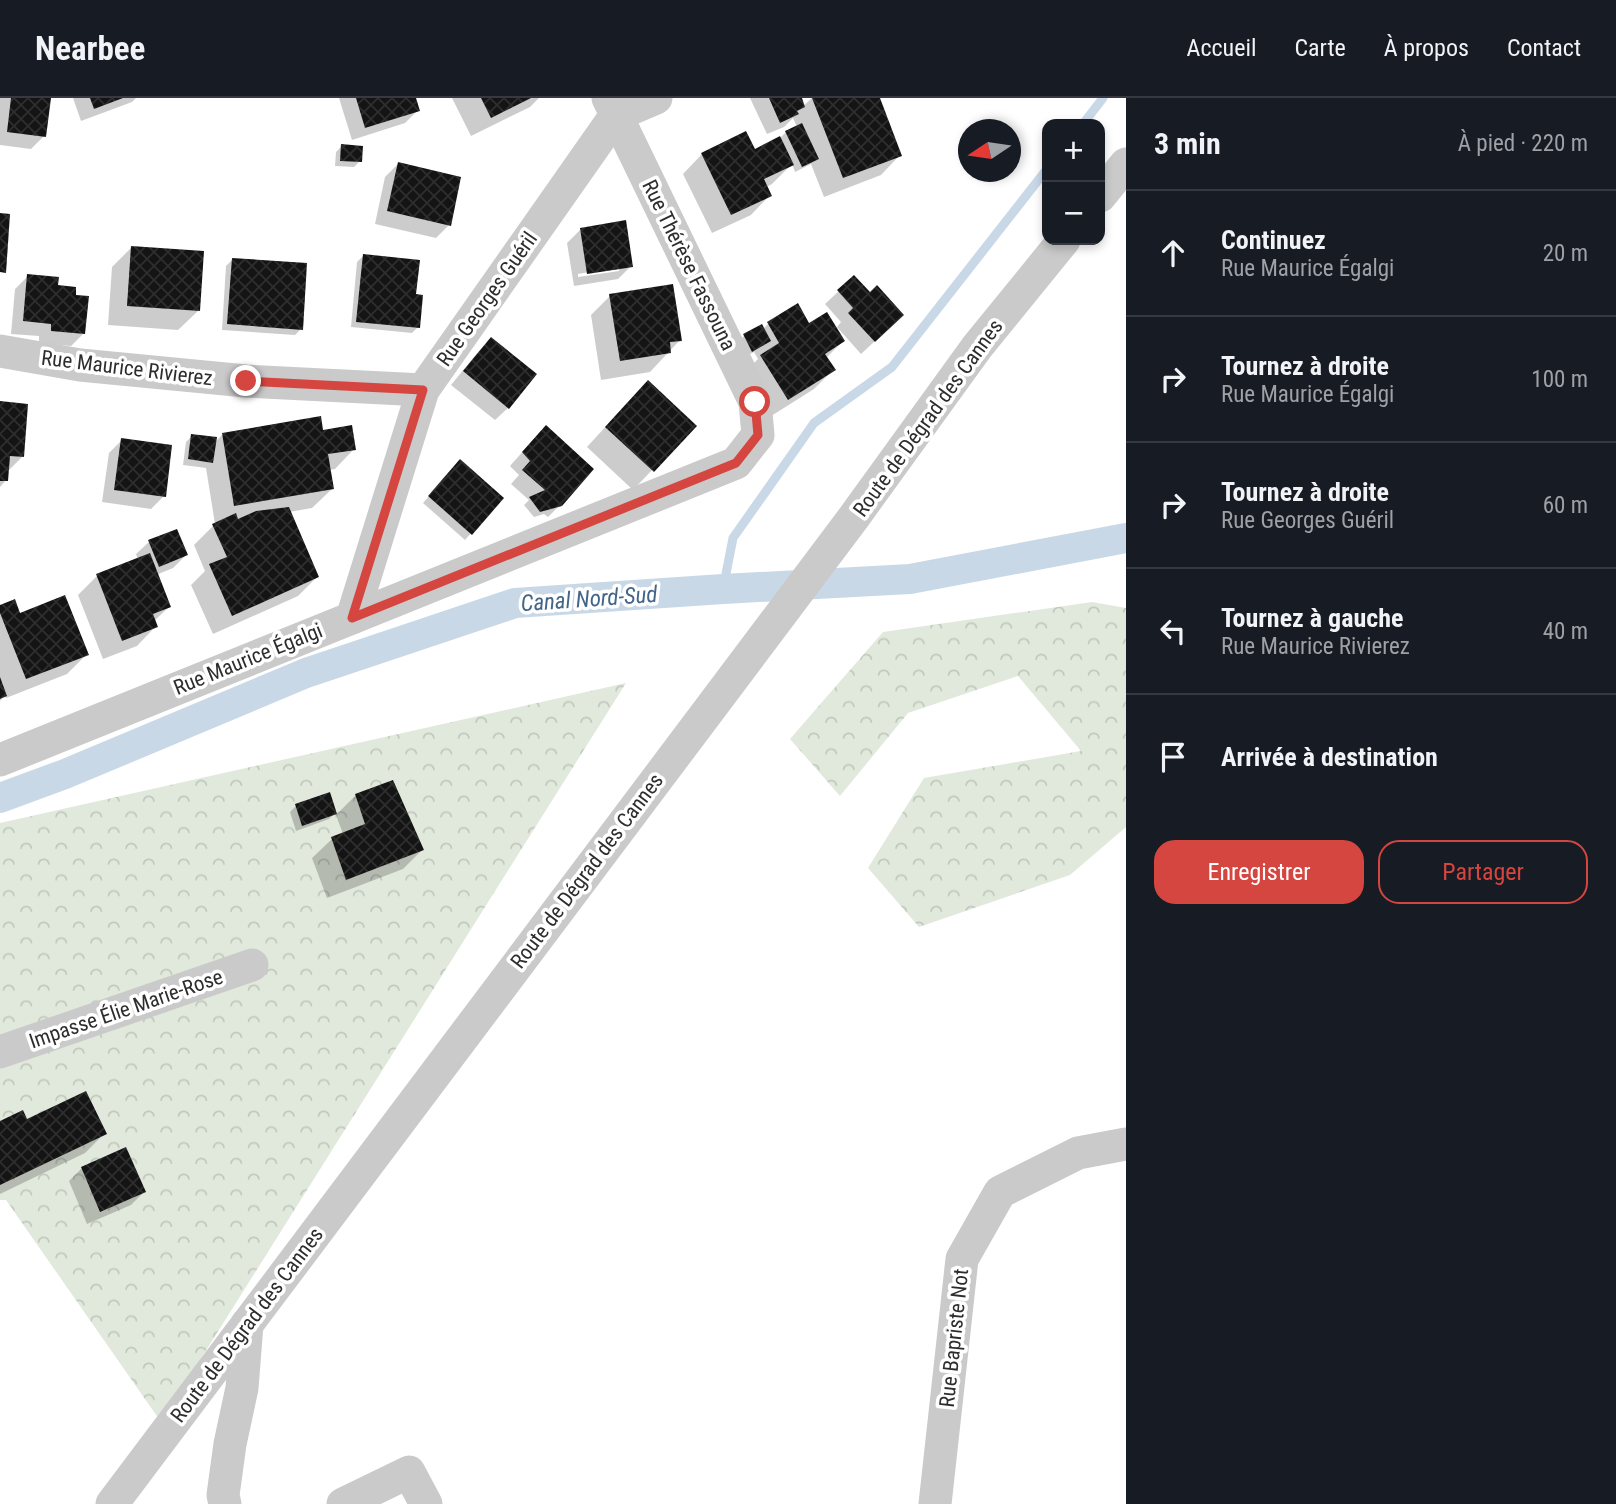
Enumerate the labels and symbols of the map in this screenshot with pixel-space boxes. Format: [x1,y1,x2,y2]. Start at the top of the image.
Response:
north arrow [958,119,1021,182]
street label: Rue Thérèse Fassouna [637,176,741,354]
street label: Rue Georges Guéril [432,227,542,371]
street label: Route de Dégrad des Cannes [848,315,1008,521]
street label: Rue Maurice Rivierez [40,346,214,390]
route end [230,365,261,396]
route start [739,386,770,417]
water label: Canal Nord-Sud [520,581,659,617]
street label: Rue Maurice Égalgi [170,618,326,700]
street label: Route de Dégrad des Cannes [506,769,668,973]
street label: Impasse Élie Marie-Rose [26,965,226,1053]
street label: Route de Dégrad des Cannes [166,1223,328,1427]
street label: Rue Bapriste Not [935,1267,973,1409]

